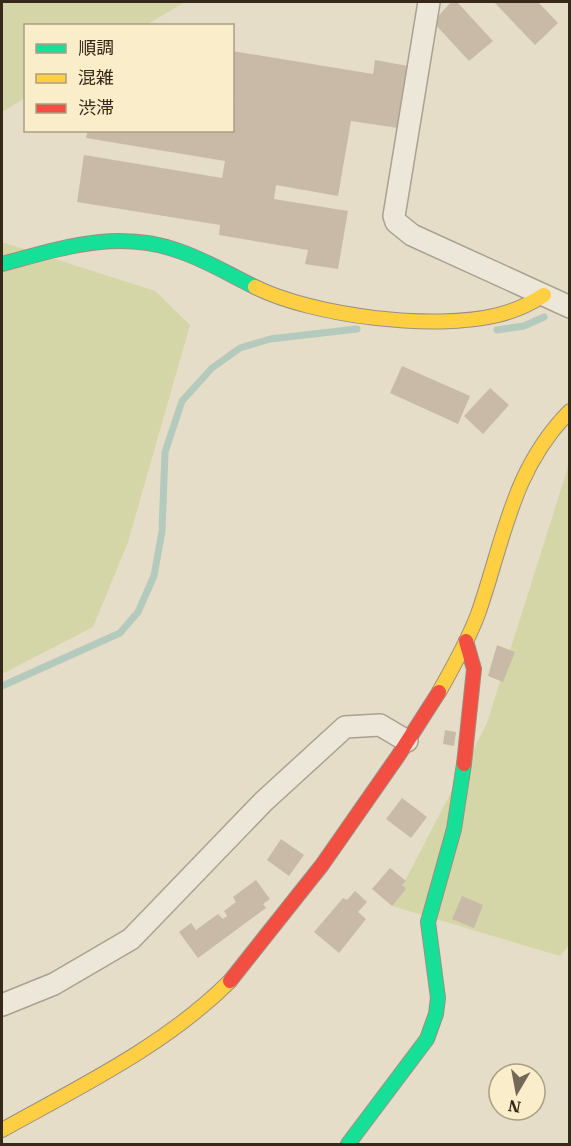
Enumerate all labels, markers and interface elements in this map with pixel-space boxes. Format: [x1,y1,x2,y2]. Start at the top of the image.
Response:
legend [24,24,234,132]
text: 順調 [78,36,114,59]
text: 混雑 [78,66,114,89]
text: 渋滞 [78,96,114,119]
north arrow [487,1062,547,1122]
text: N [506,1096,522,1118]

